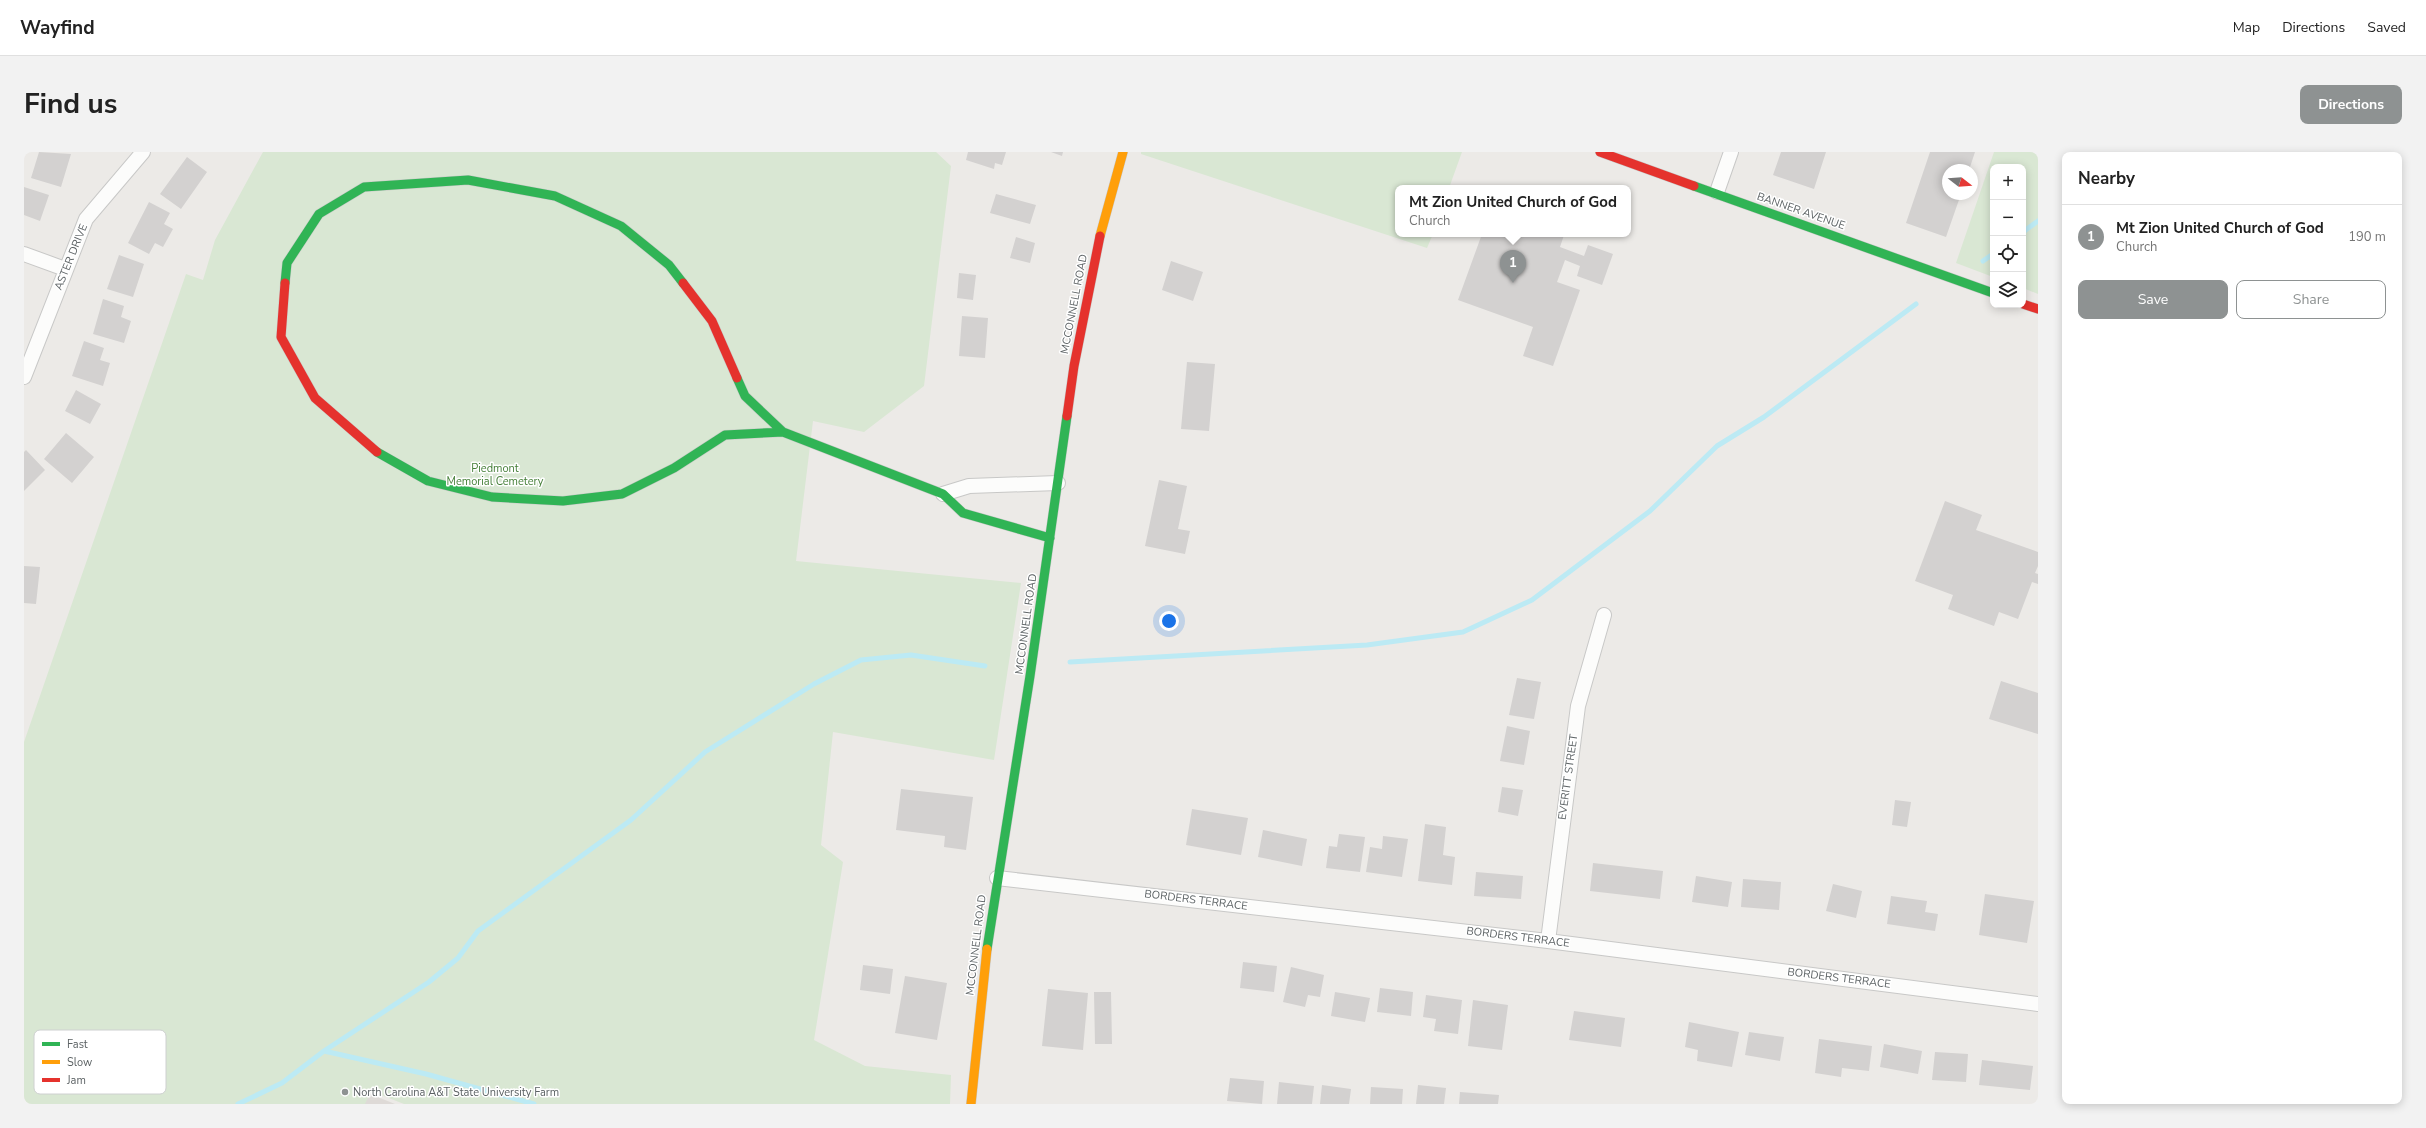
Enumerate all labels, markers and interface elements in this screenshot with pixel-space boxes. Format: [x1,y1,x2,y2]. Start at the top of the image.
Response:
text: Wayfind [20,15,95,41]
text: Map [2233,18,2260,37]
text: Directions [2282,18,2345,37]
text: Saved [2367,18,2406,37]
text: Find us [24,85,118,123]
button: Directions [2300,85,2402,124]
north arrow [1942,164,1978,200]
map controls [1990,164,2026,308]
button: + [1990,164,2026,200]
text: Nearby [2078,167,2135,190]
popup [1395,185,1631,237]
street label: BANNER AVENUE [1755,189,1847,233]
text: Mt Zion United Church of God [1409,192,1617,212]
button: − [1990,200,2026,236]
text: Church [1409,212,1451,230]
text: Mt Zion United Church of God [2116,218,2324,238]
street label: ASTER DRIVE [51,222,91,292]
text: 1 [2087,228,2095,246]
text: 190 m [2348,228,2386,246]
button: locate [1990,236,2026,272]
text: Church [2116,238,2157,256]
pin: 1 [1500,250,1526,283]
street label: MCCONNELL ROAD [1057,253,1091,355]
button: layers [1990,272,2026,308]
button: Save [2078,280,2228,319]
button: Share [2236,280,2386,319]
park label: Piedmont Memorial Cemetery [447,461,544,489]
street label: MCCONNELL ROAD [1012,573,1040,675]
your location [1159,611,1179,631]
street label: EVERITT STREET [1555,733,1582,821]
street label: BORDERS TERRACE [1143,886,1249,914]
street label: MCCONNELL ROAD [962,894,990,996]
street label: BORDERS TERRACE [1465,923,1571,951]
street label: BORDERS TERRACE [1786,964,1892,992]
legend [34,1030,166,1094]
text: Fast [67,1037,88,1052]
text: Slow [67,1055,92,1070]
text: Jam [66,1073,86,1088]
place label: North Carolina A&T State University Farm [353,1085,559,1100]
marker: North Carolina A&T State University Farm [340,1087,350,1097]

